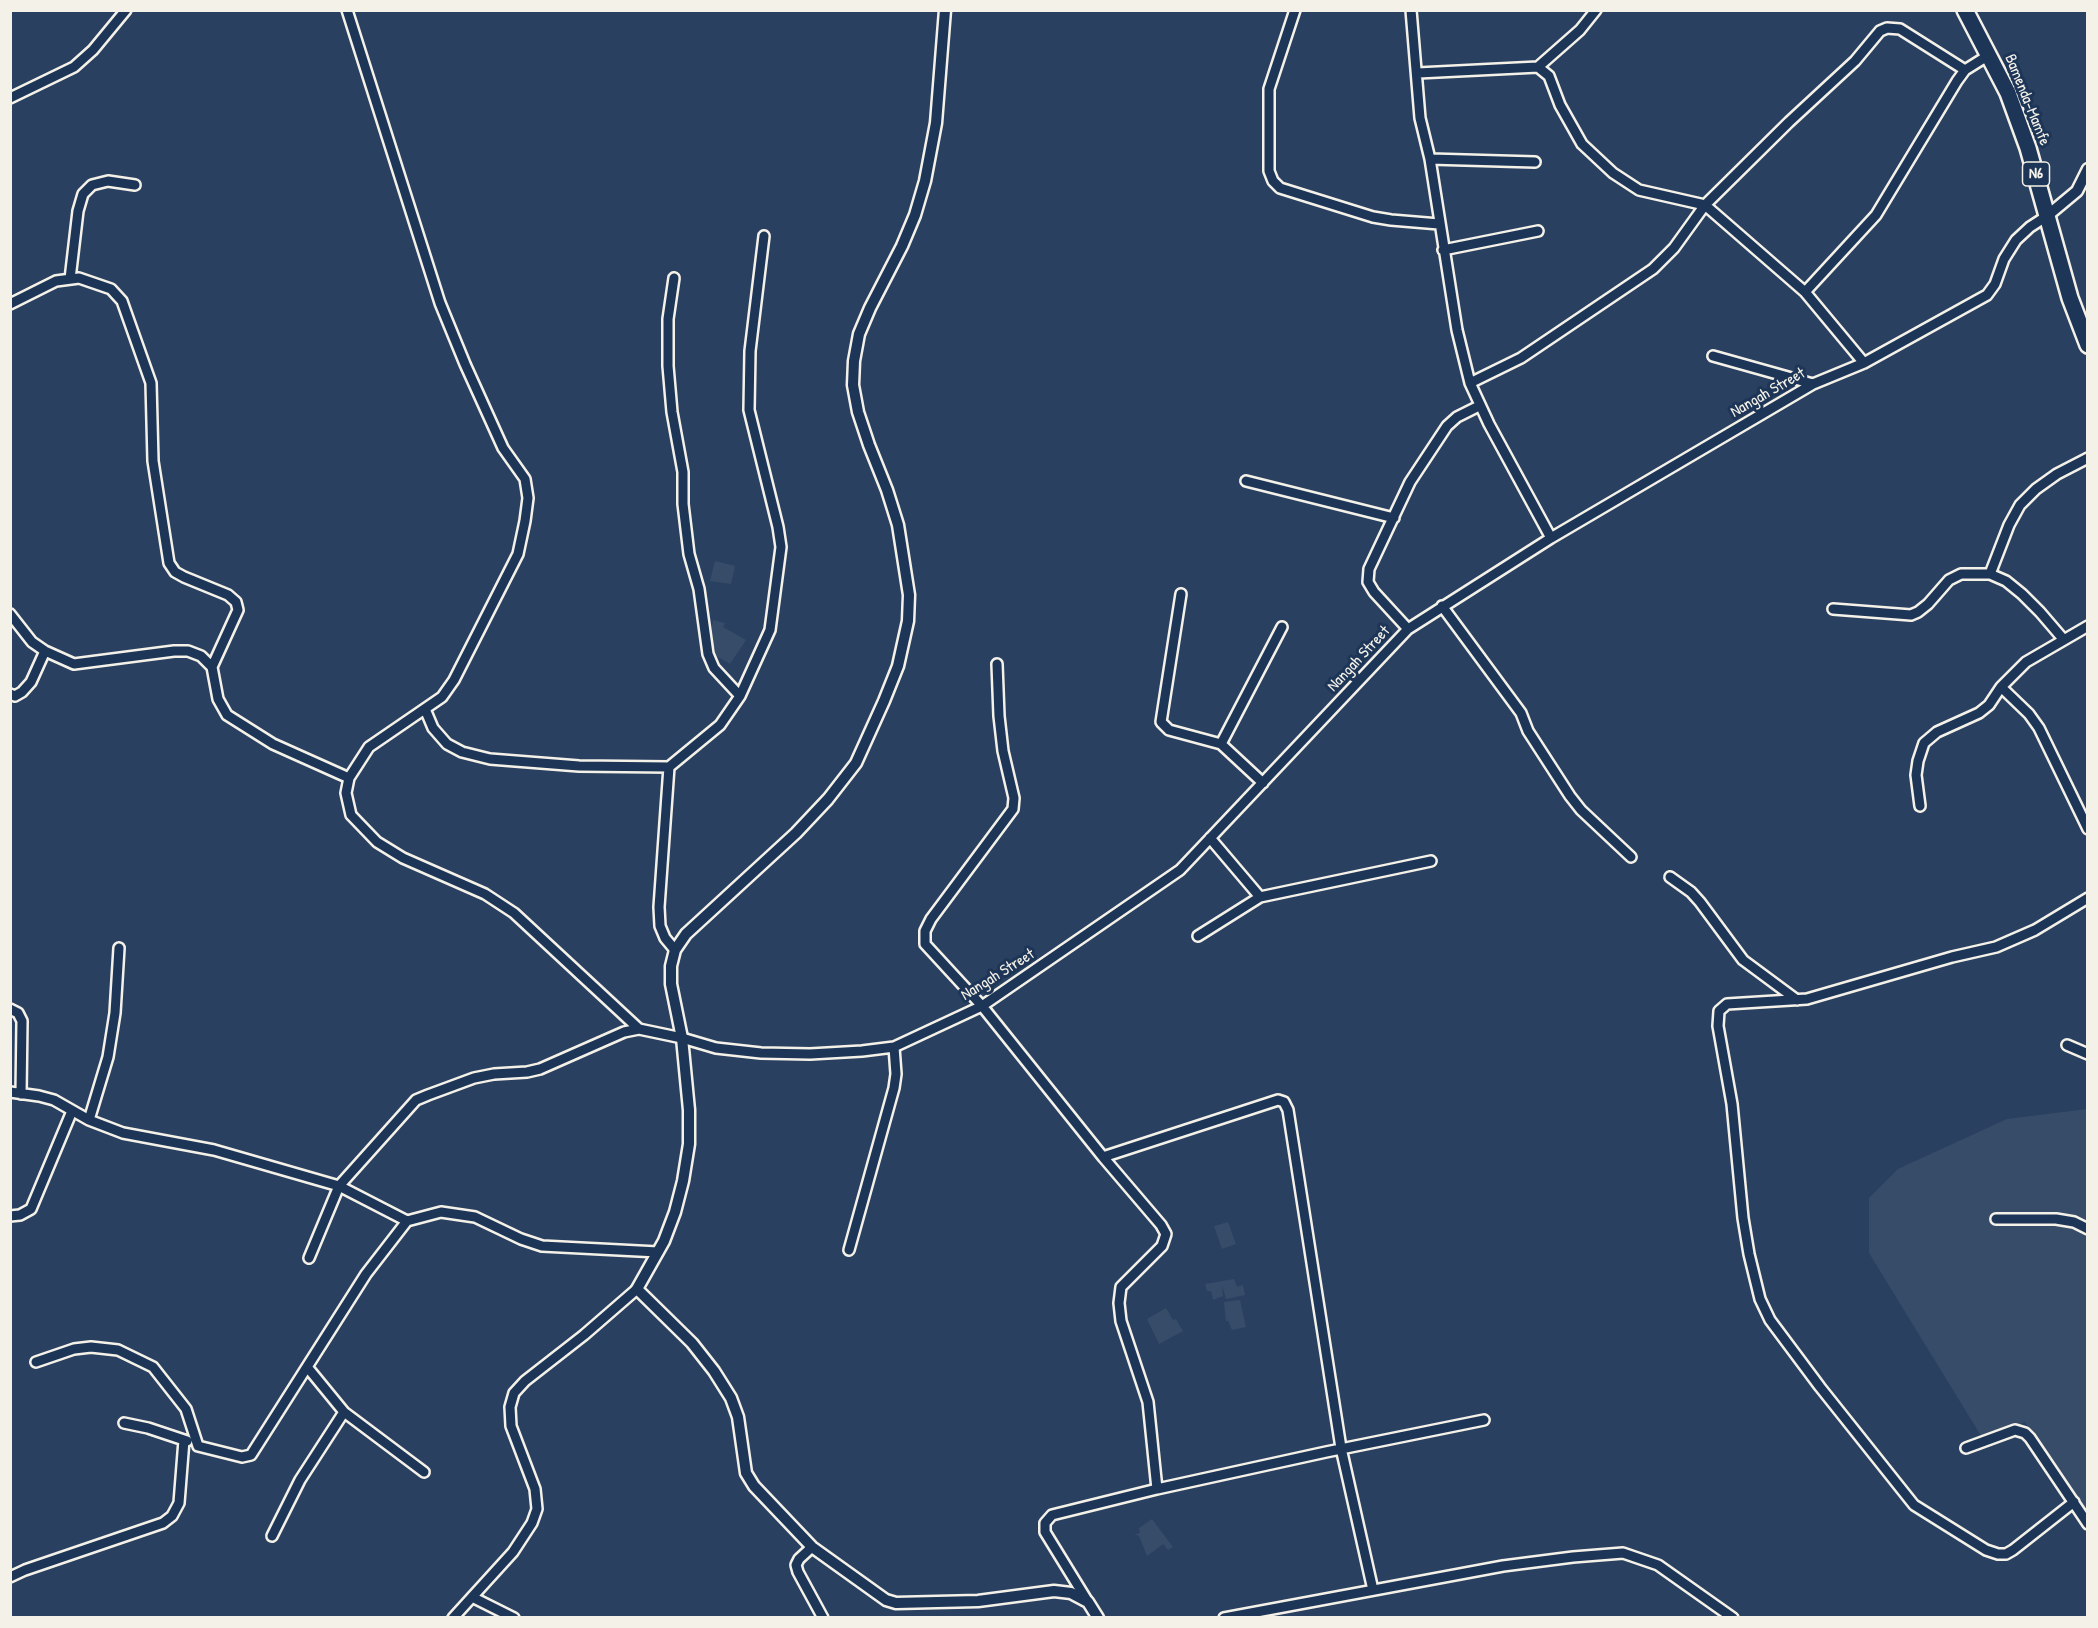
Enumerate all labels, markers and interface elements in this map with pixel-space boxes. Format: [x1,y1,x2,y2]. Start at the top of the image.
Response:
street label: Bamenda-Mamfe [2000,52,2054,148]
road number: N6 [2022,162,2050,186]
street label: Nangah Street [1727,364,1809,422]
street label: Nangah Street [1324,622,1394,696]
street label: Nangah Street [958,945,1038,1005]

